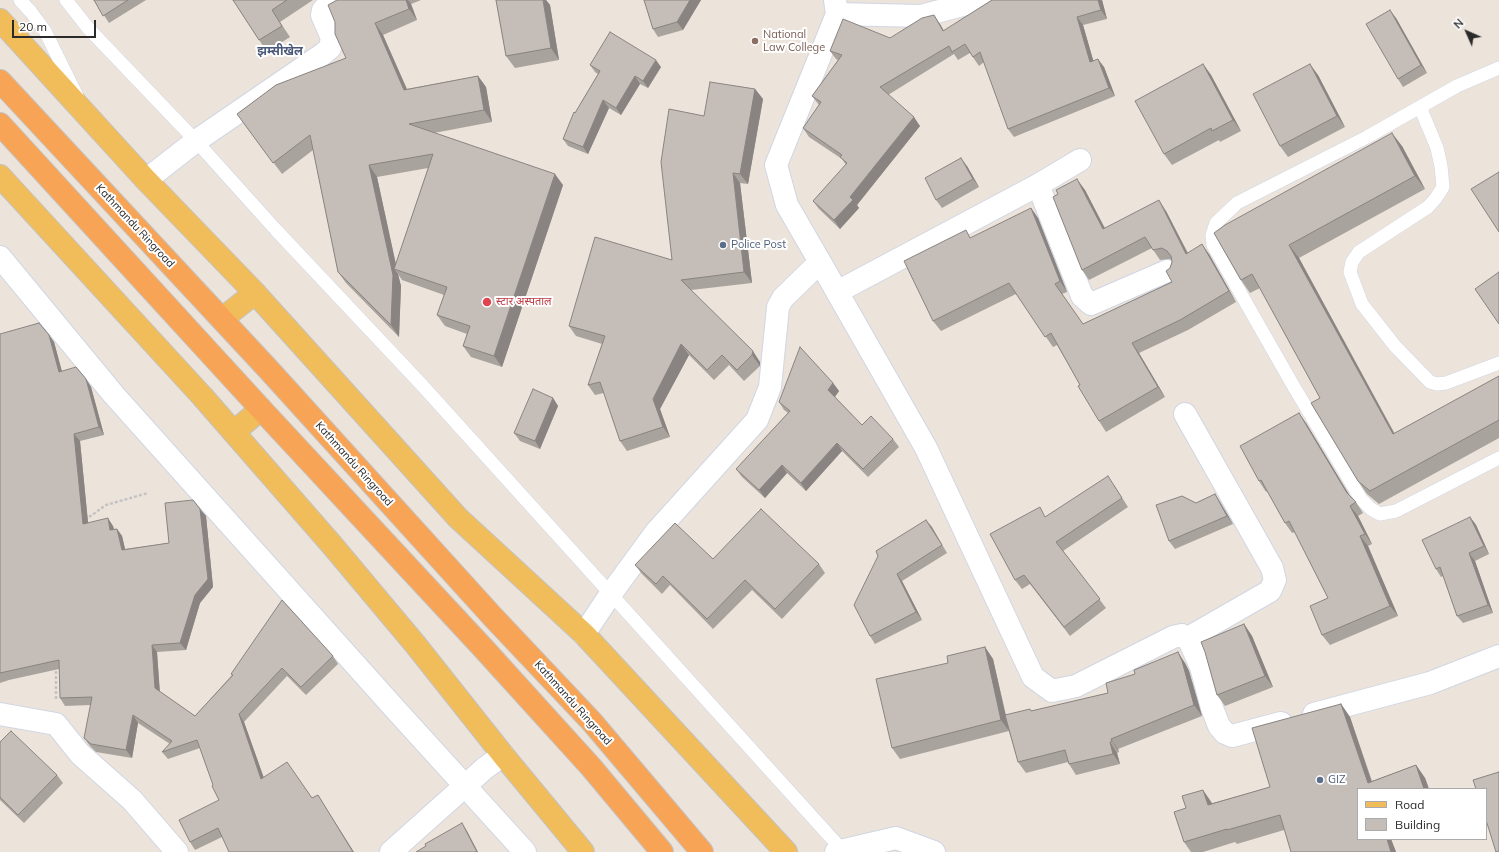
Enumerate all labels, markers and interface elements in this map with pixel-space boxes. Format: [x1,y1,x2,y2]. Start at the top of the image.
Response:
scale bar [14,12,98,38]
north arrow [1447,12,1487,52]
text: N [1451,16,1466,31]
text: 20 m [19,19,47,34]
place label: National Law College [763,28,825,54]
marker: National Law College [750,36,760,46]
district label: झम्सीखेल [257,44,303,58]
street label: Kathmandu Ringroad [93,182,177,270]
place label: Police Post [731,238,786,252]
marker: Police Post [718,240,728,250]
place label: स्टार अस्पताल [496,295,552,309]
marker: स्टार अस्पताल [481,296,493,308]
street label: Kathmandu Ringroad [313,419,395,509]
street label: Kathmandu Ringroad [532,658,614,748]
place label: GIZ [1328,773,1345,787]
marker: GIZ [1315,775,1325,785]
legend [1357,788,1487,840]
text: Road [1395,797,1424,812]
text: Building [1395,817,1440,832]

